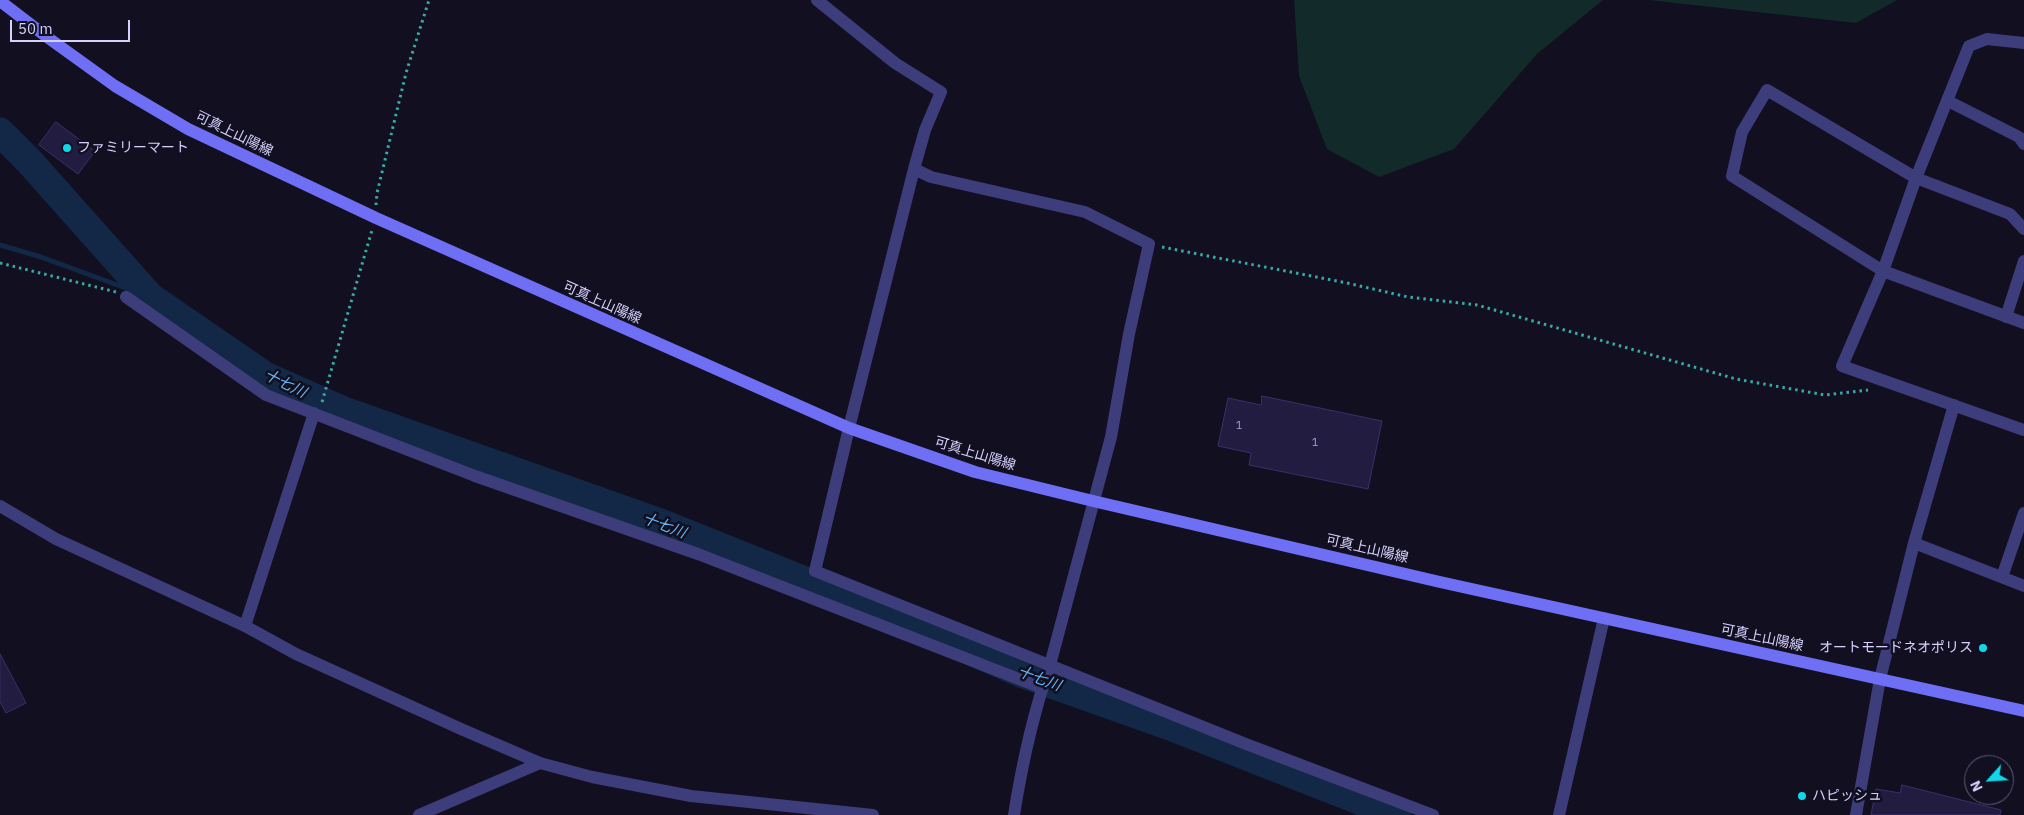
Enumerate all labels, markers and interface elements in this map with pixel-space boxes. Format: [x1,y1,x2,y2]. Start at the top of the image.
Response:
scale bar [12,10,132,42]
text: 50 m [18,19,53,38]
street label: 可真上山陽線 [193,108,275,160]
place label: ファミリーマート [77,140,189,156]
marker: ファミリーマート [61,142,73,154]
street label: 可真上山陽線 [560,278,644,328]
water label: 十七川 [261,366,309,402]
house number: 1 [1236,419,1242,433]
street label: 可真上山陽線 [932,434,1018,474]
house number: 1 [1312,436,1318,450]
water label: 十七川 [640,510,688,542]
street label: 可真上山陽線 [1324,531,1410,567]
street label: 可真上山陽線 [1719,621,1805,655]
place label: オートモードネオポリス [1819,640,1973,656]
marker: オートモードネオポリス [1977,642,1989,654]
water label: 十七川 [1015,663,1063,695]
north arrow [1964,755,2014,805]
text: N [1966,778,1987,795]
place label: ハピッシュ [1812,788,1882,804]
marker: ハピッシュ [1796,790,1808,802]

